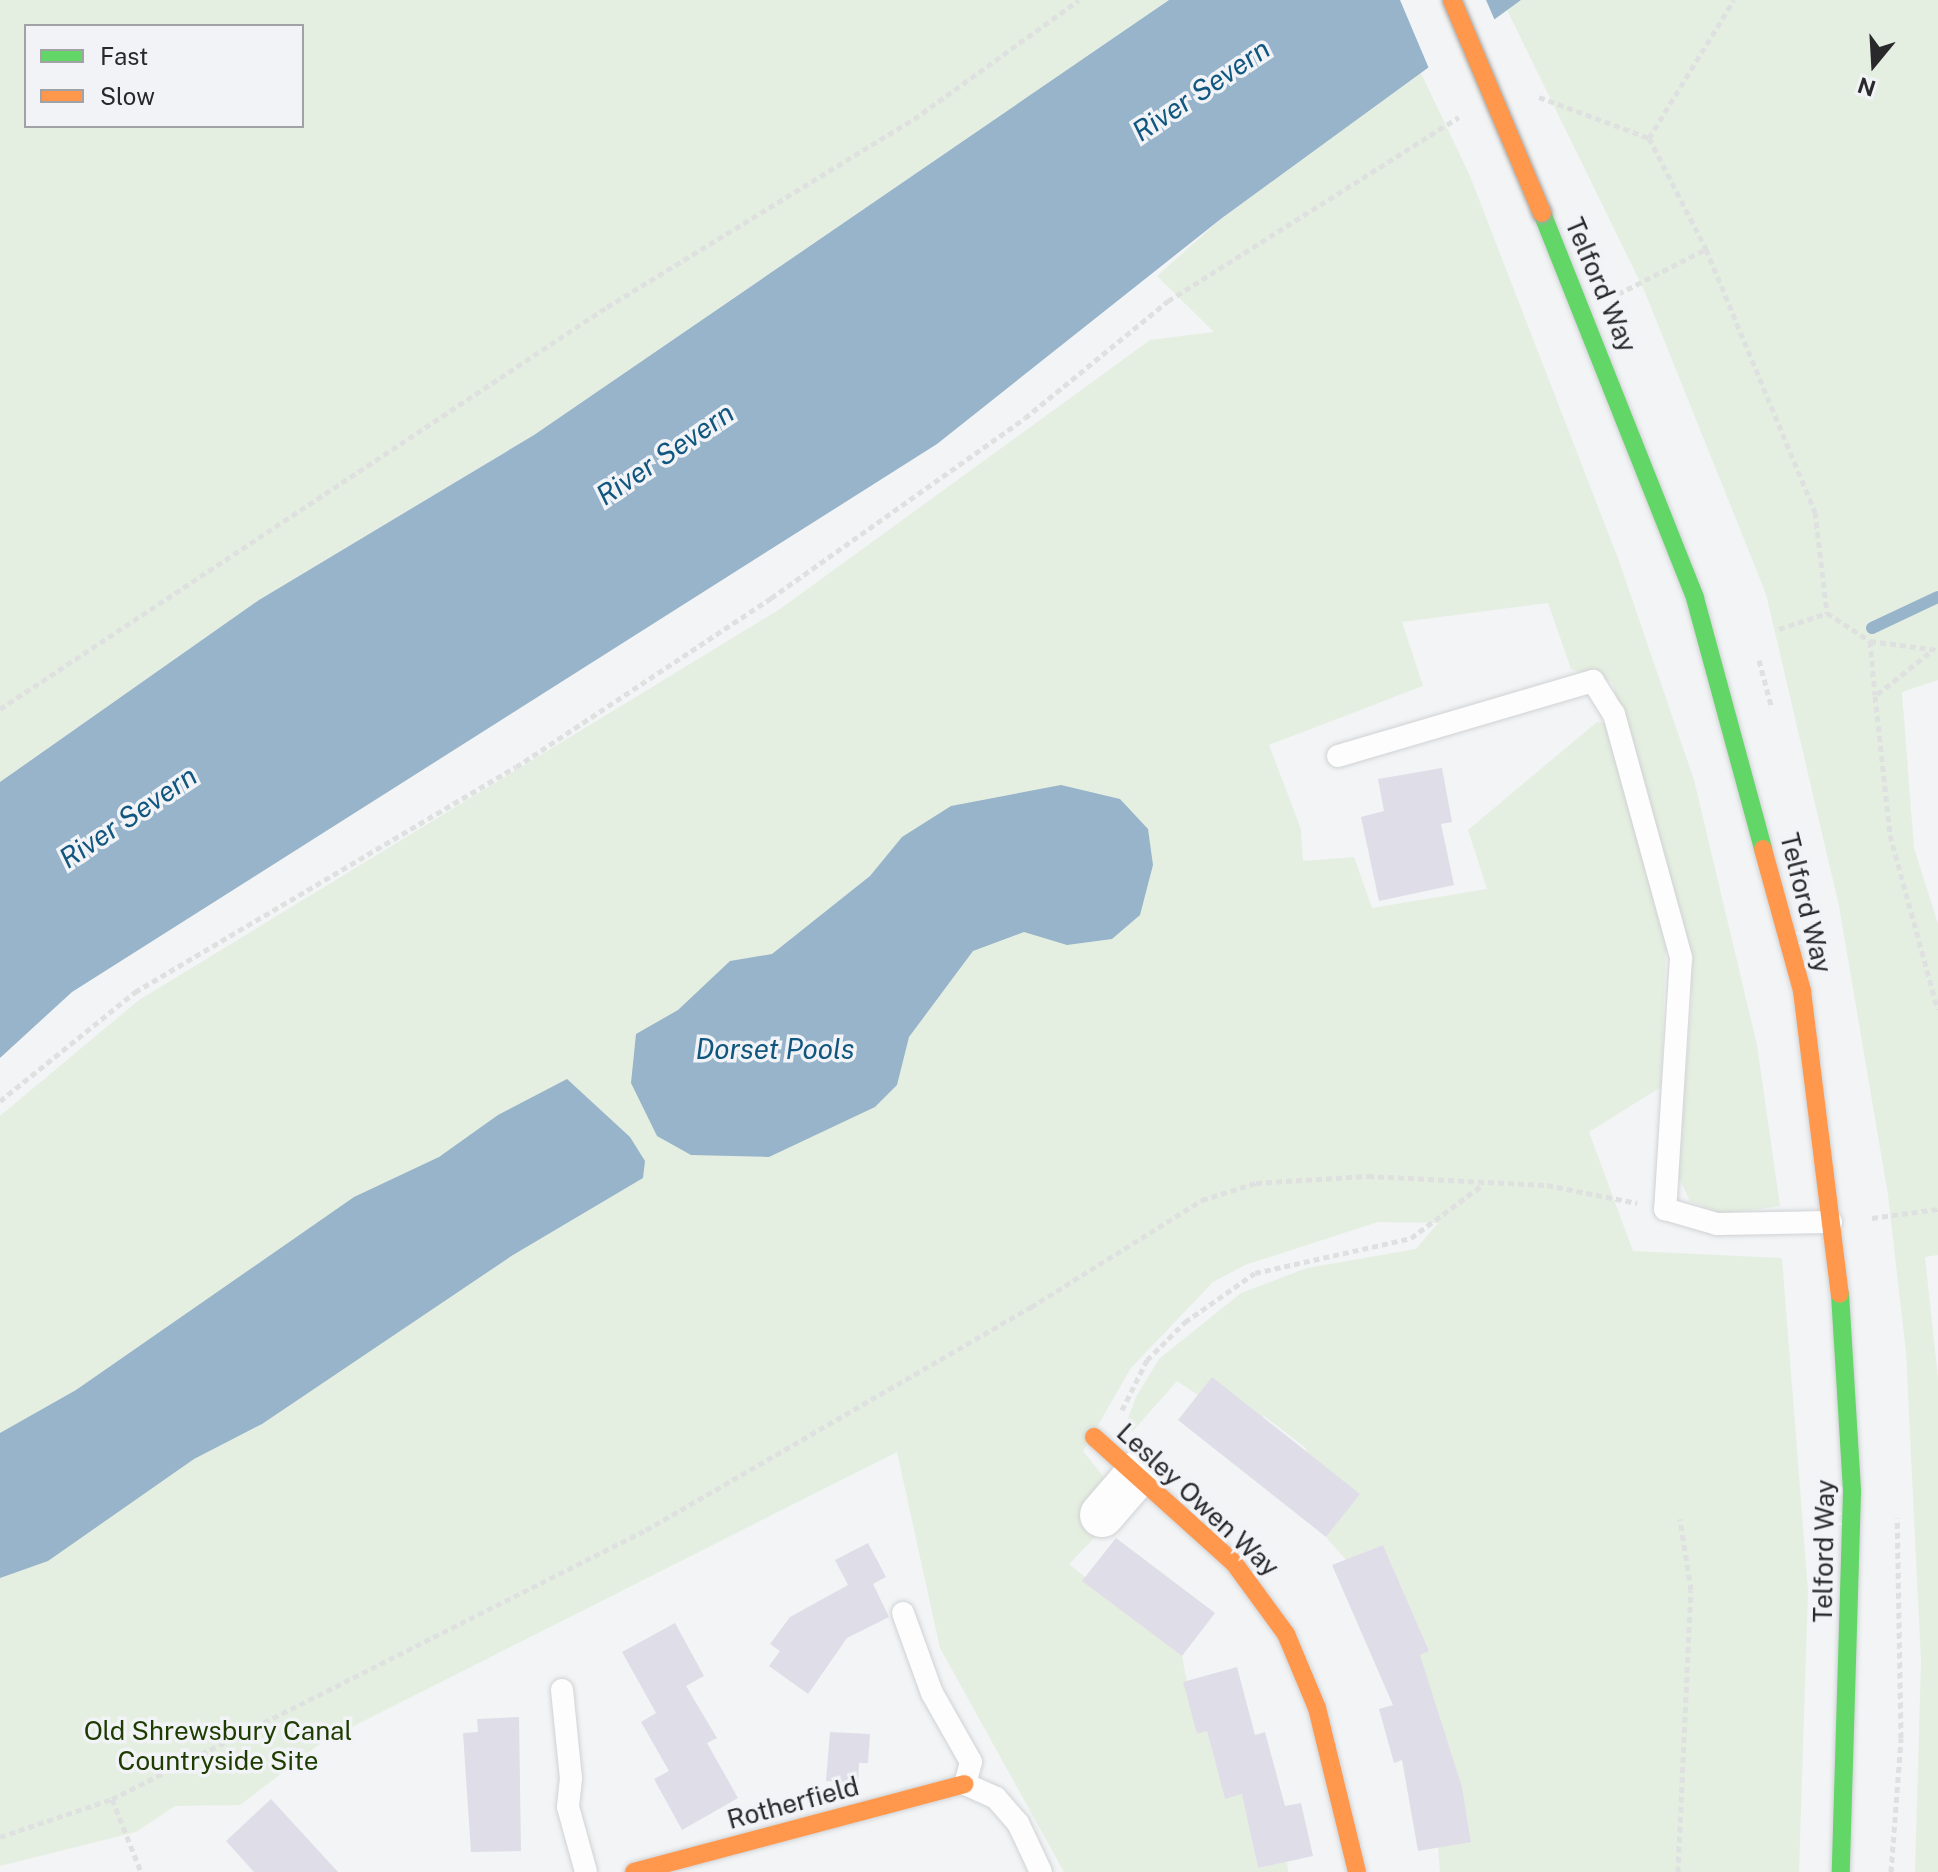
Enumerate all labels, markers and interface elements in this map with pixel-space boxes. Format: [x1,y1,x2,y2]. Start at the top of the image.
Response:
legend [24,24,304,128]
north arrow [1834,24,1914,104]
water label: River Severn [1126,32,1276,148]
text: Fast [100,42,148,70]
text: N [1854,72,1879,102]
text: Slow [100,82,155,110]
street label: Telford Way [1559,213,1643,357]
water label: River Severn [590,396,740,512]
water label: River Severn [53,759,203,875]
street label: Telford Way [1773,829,1839,977]
water label: Dorset Pools [696,1032,854,1066]
street label: Lesley Owen Way [1110,1417,1286,1583]
street label: Telford Way [1807,1479,1841,1623]
park label: Old Shrewsbury Canal Countryside Site [84,1715,352,1776]
street label: Rotherfield [724,1770,862,1836]

